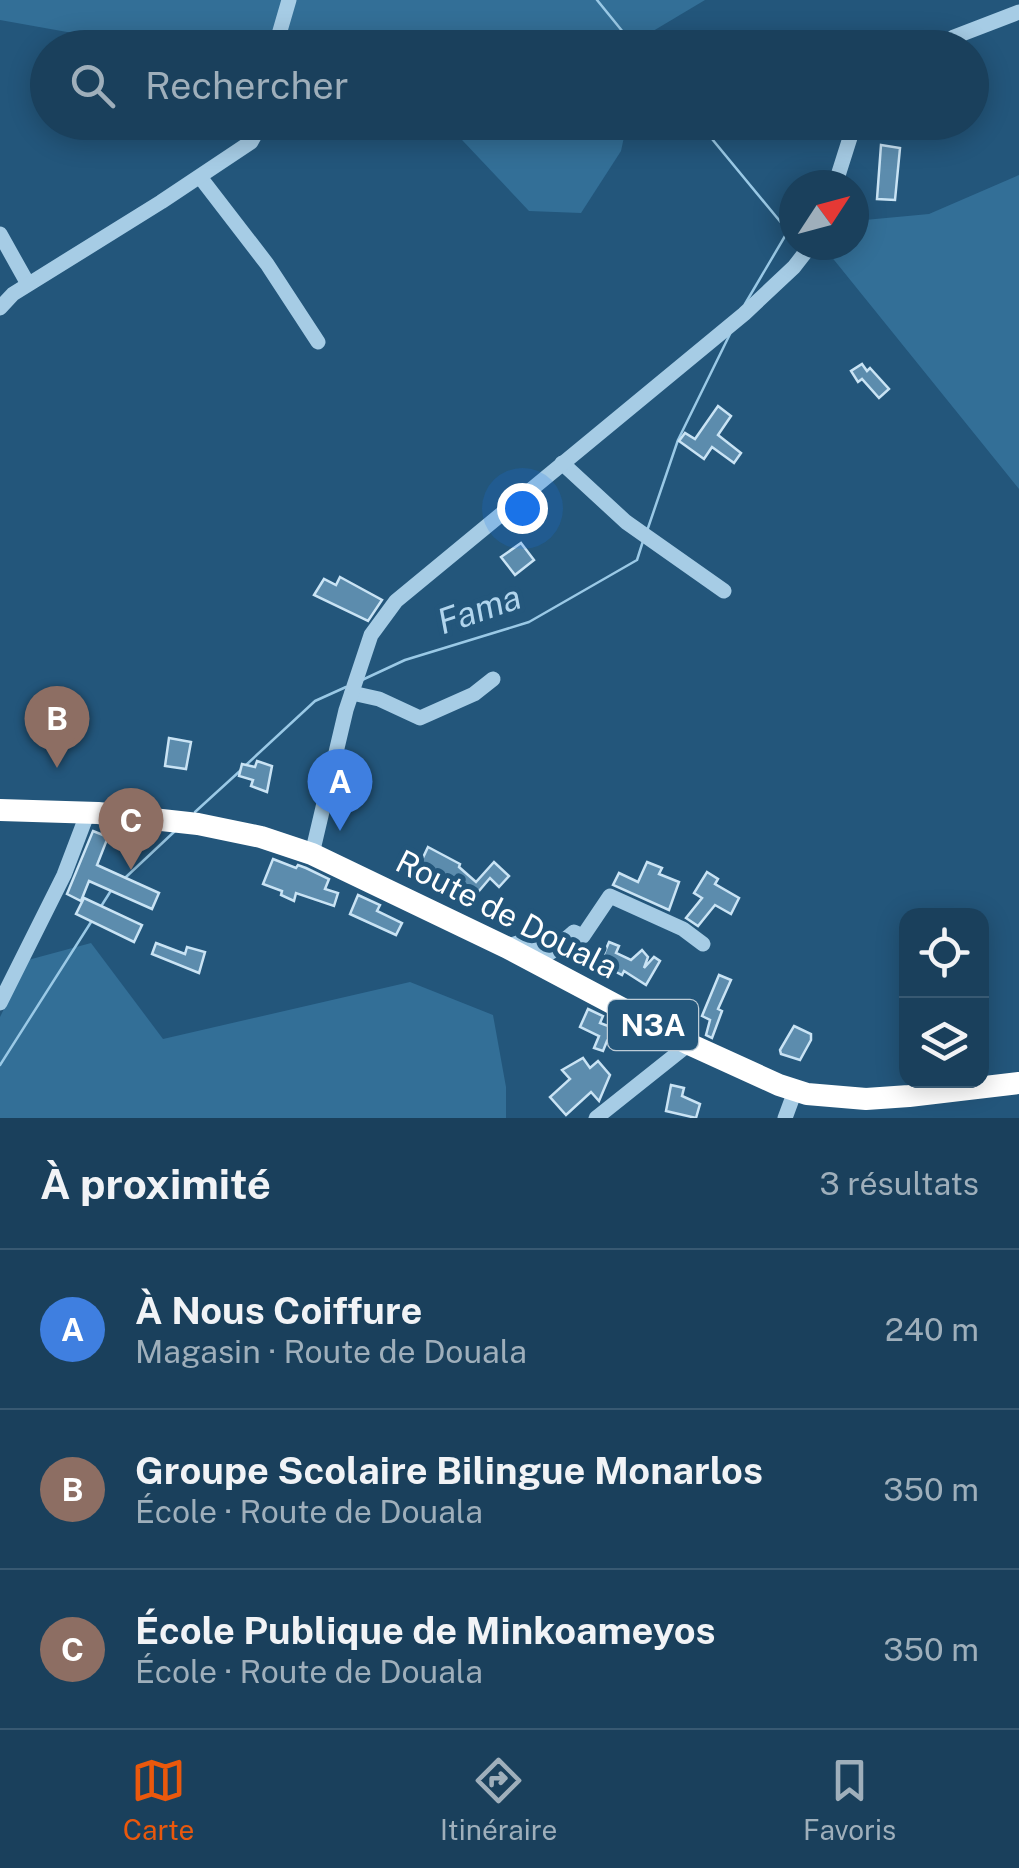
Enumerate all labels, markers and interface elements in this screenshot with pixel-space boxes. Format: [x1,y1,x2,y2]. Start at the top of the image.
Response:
search box [30,30,989,140]
icon: search [65,58,120,113]
text: Rechercher [145,63,349,108]
north arrow [779,170,869,260]
your location [497,483,548,534]
water label: Fama [432,576,526,642]
pin: B [24,686,90,768]
pin: A [308,748,372,831]
pin: C [98,788,164,870]
street label: Route de Douala [390,842,624,986]
map controls [899,908,989,1088]
button: locate [899,908,989,998]
button: layers [899,998,989,1088]
road number: N3A [608,1000,698,1050]
text: À proximité [40,1159,271,1208]
text: 3 résultats [819,1165,979,1202]
text: À Nous Coiffure [135,1288,422,1333]
text: A [61,1311,84,1348]
text: 240 m [885,1311,979,1348]
text: Magasin · Route de Douala [135,1333,527,1370]
text: Groupe Scolaire Bilingue Monarlos [135,1448,763,1493]
text: B [62,1471,83,1508]
text: 350 m [883,1471,979,1508]
text: École · Route de Douala [135,1493,483,1530]
text: École Publique de Minkoameyos [135,1608,716,1653]
text: C [61,1631,84,1668]
text: 350 m [883,1631,979,1668]
text: École · Route de Douala [135,1653,483,1690]
tab: Carte [123,1753,194,1846]
tab: Itinéraire [440,1753,557,1846]
tab: Favoris [803,1753,896,1846]

